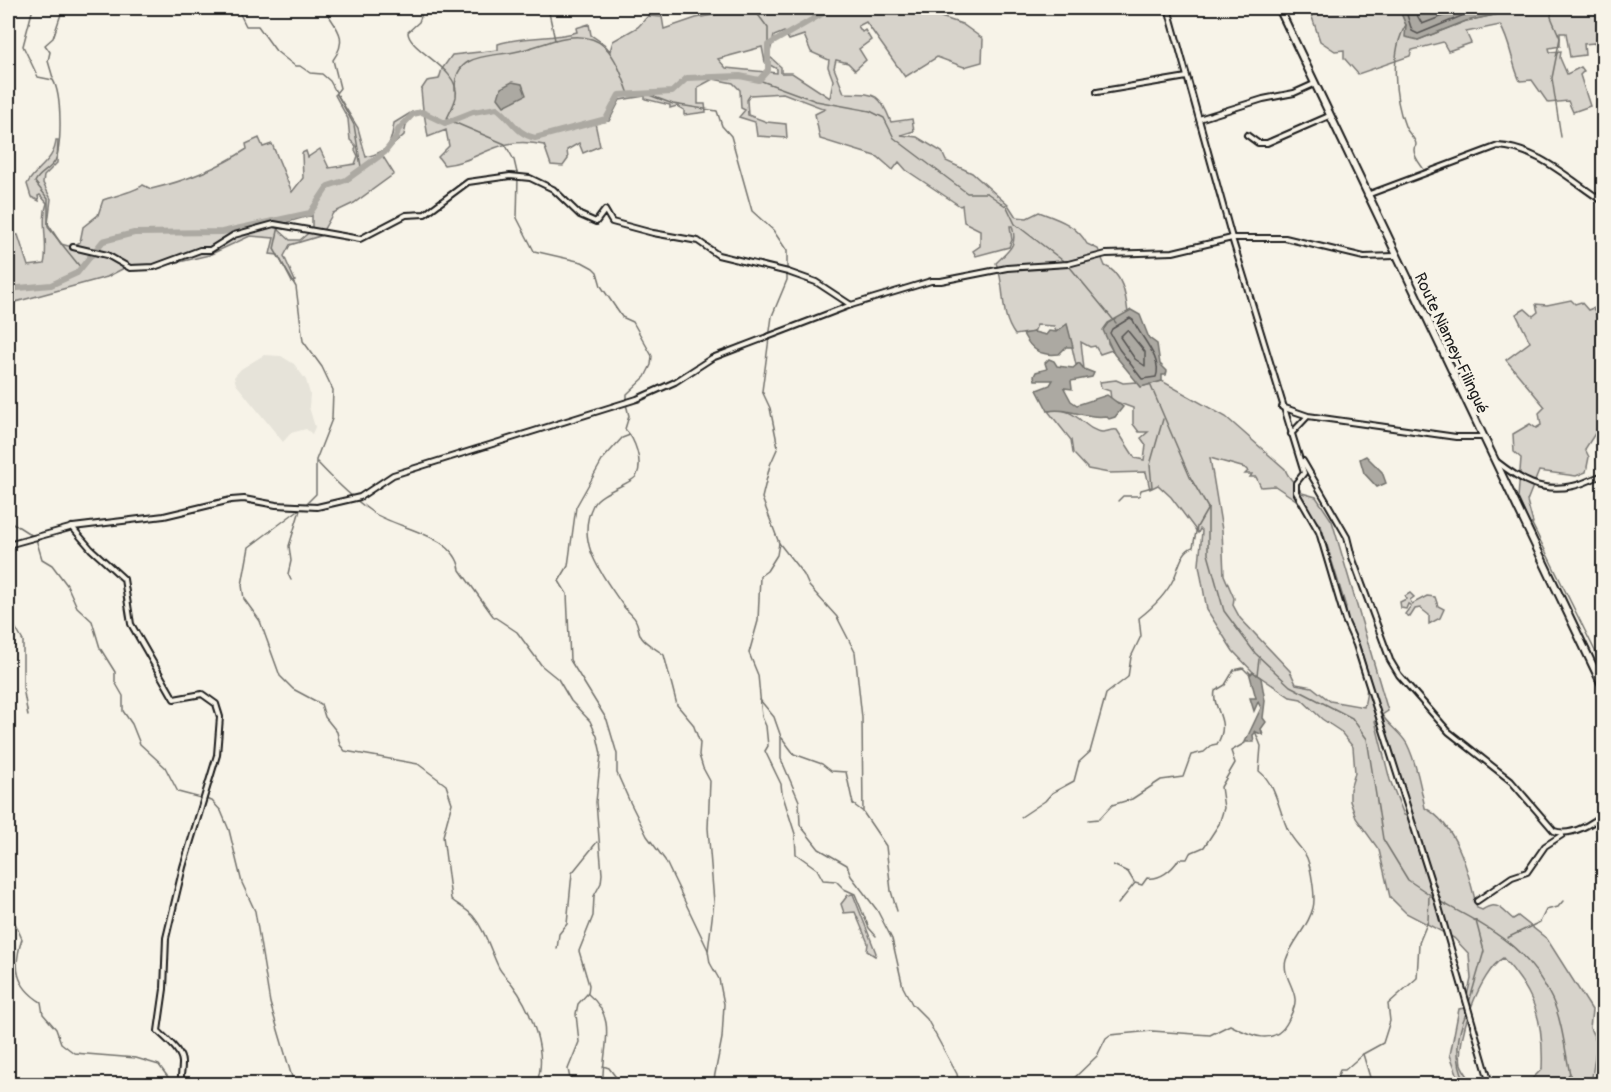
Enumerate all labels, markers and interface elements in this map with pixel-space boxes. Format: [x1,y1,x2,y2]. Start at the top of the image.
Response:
street label: Route Niamey-Filingué [1410,270,1493,417]

